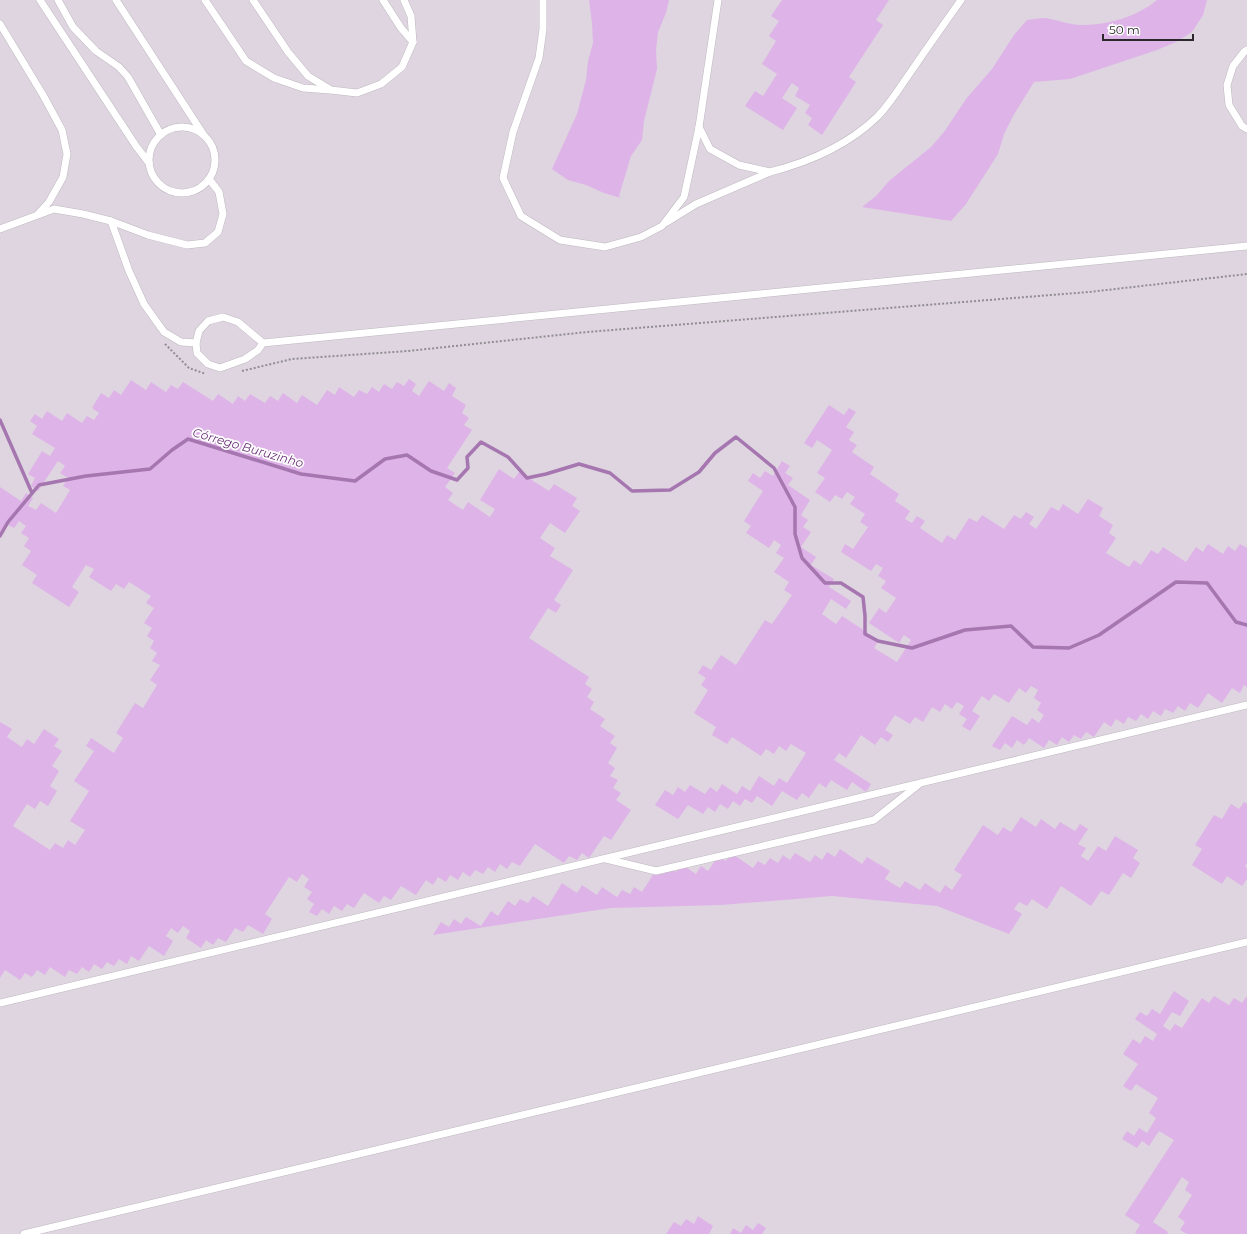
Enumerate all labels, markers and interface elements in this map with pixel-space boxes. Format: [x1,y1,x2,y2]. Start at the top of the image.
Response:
scale bar [1103,16,1193,42]
text: 50 m [1109,22,1140,37]
water label: Córrego Buruzinho [191,425,306,471]

